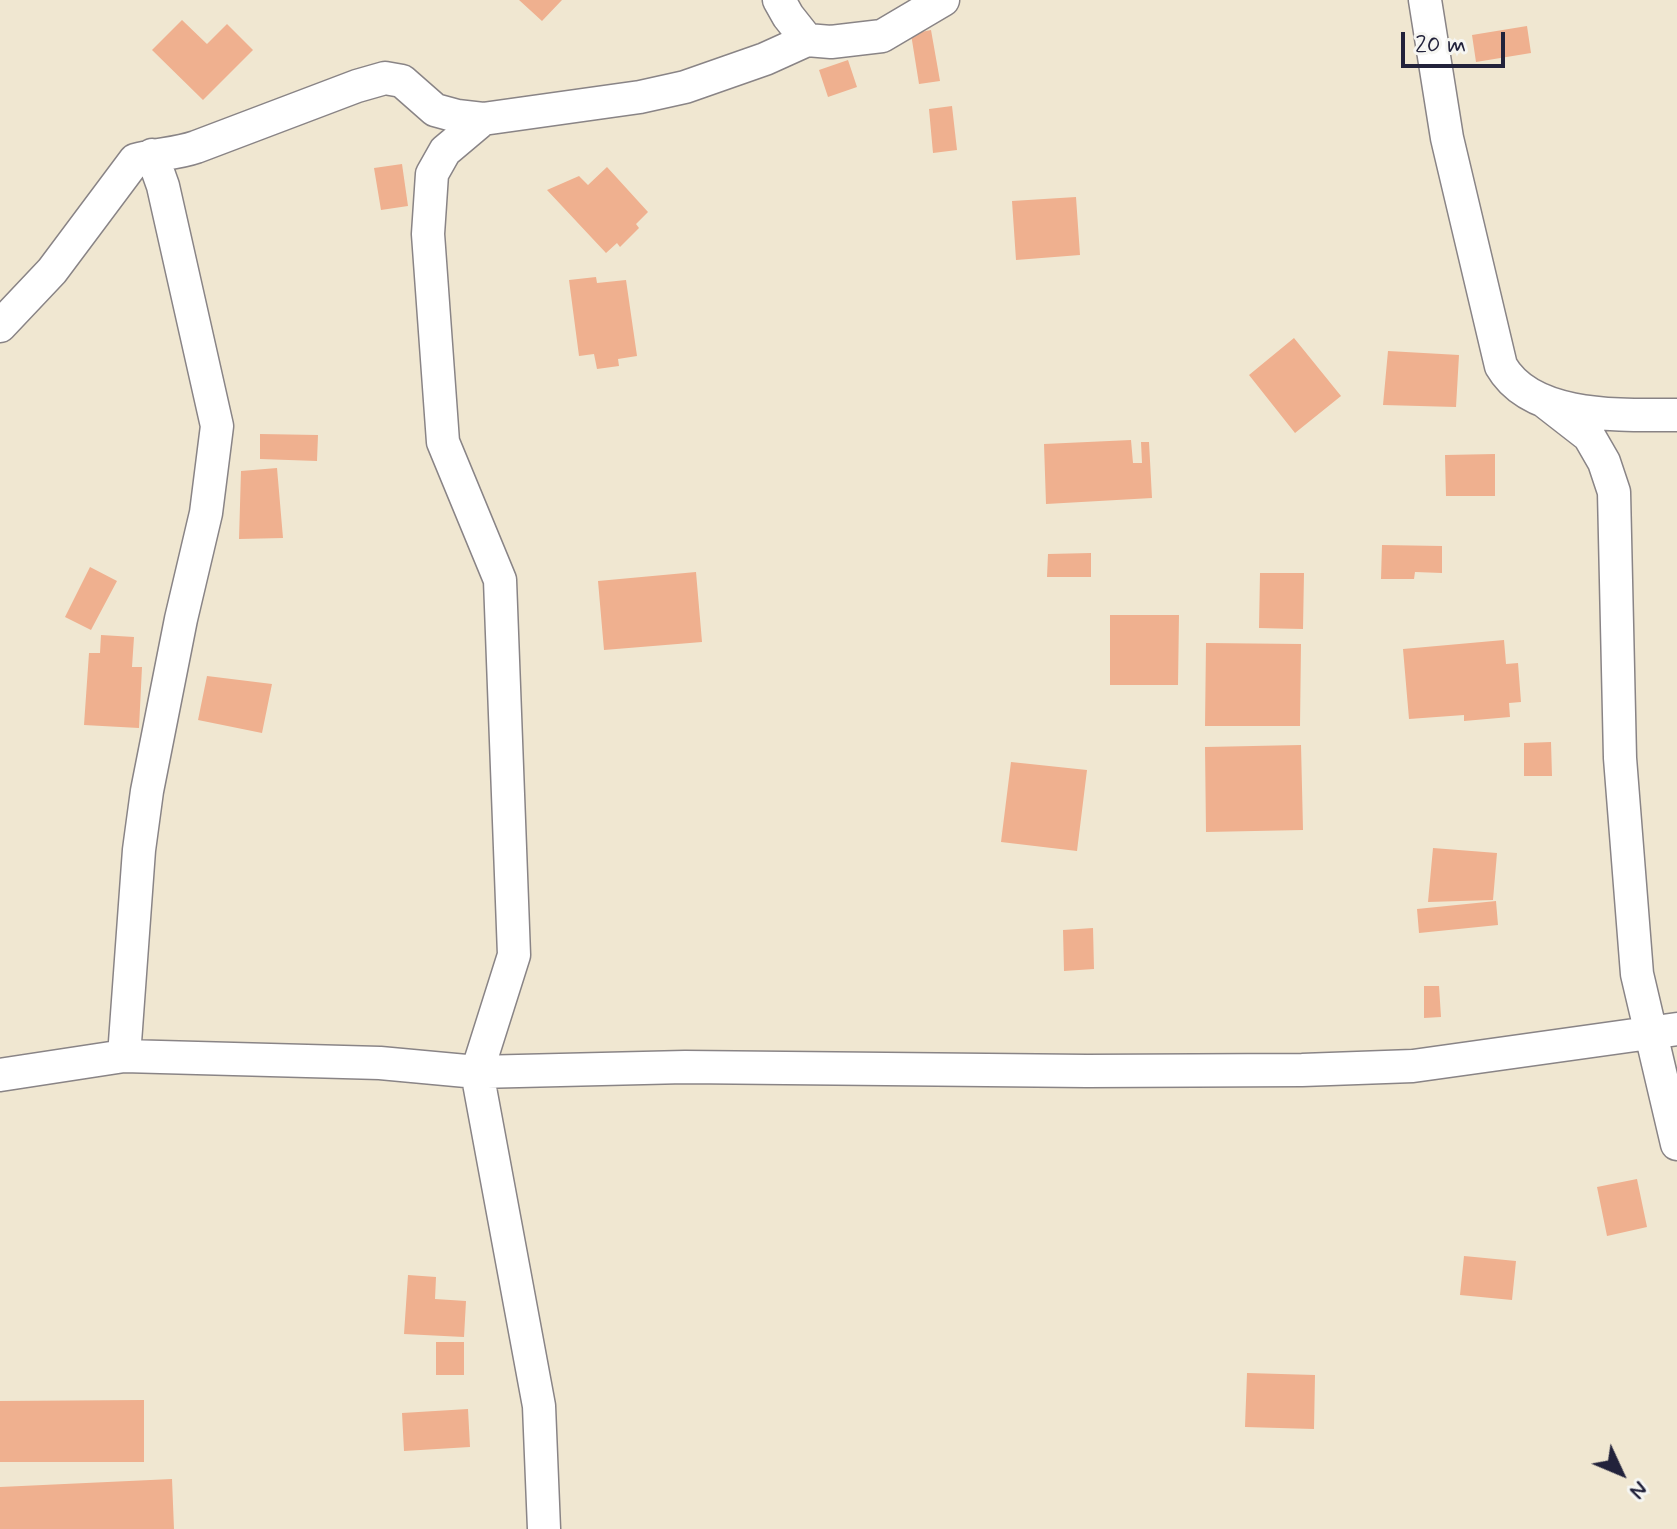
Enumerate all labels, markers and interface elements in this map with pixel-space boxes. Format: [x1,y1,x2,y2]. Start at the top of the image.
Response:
scale bar [1405,16,1509,66]
text: 20 m [1415,30,1466,61]
north arrow [1581,1433,1661,1513]
text: N [1623,1475,1653,1505]

